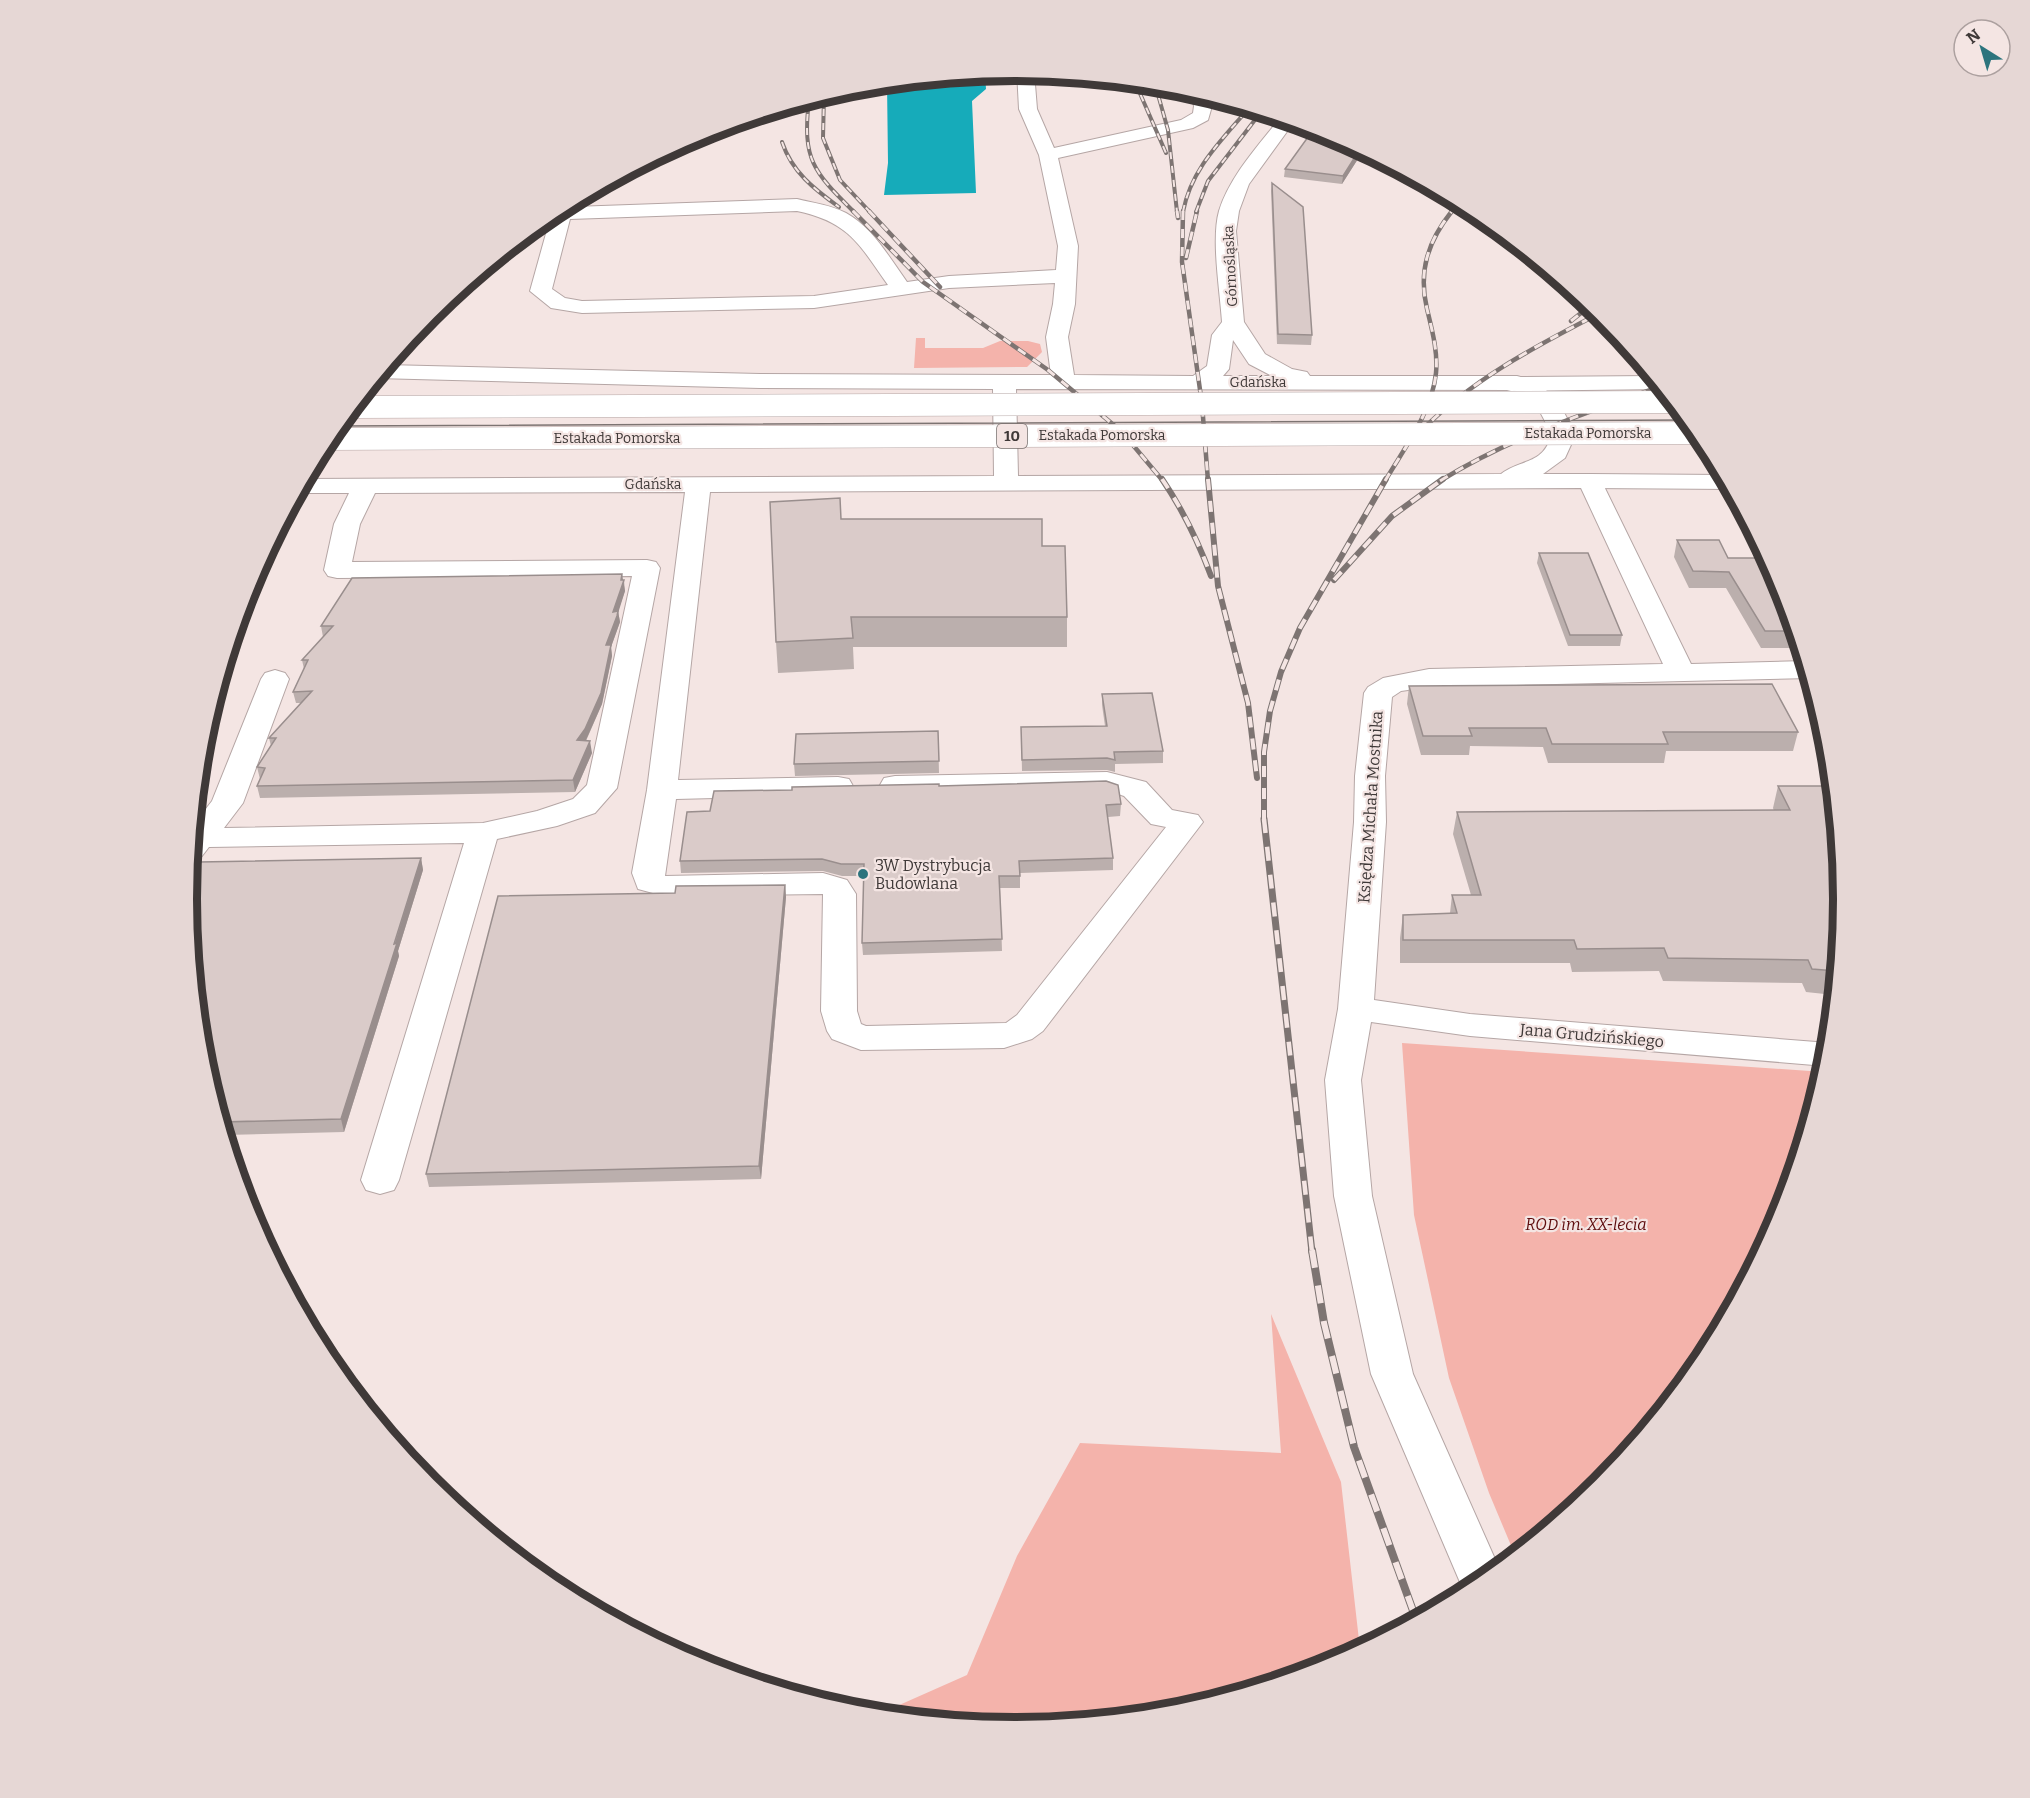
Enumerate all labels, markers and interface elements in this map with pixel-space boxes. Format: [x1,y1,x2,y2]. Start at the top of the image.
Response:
north arrow [1952,18,2012,78]
text: N [1963,25,1984,48]
street label: Górnośląska [1220,224,1241,307]
street label: Gdańska [1230,374,1287,391]
road number: 10 [997,424,1027,448]
street label: Estakada Pomorska [1525,425,1652,442]
street label: Estakada Pomorska [1039,427,1166,444]
street label: Estakada Pomorska [554,430,681,447]
street label: Gdańska [625,476,682,493]
street label: Księdza Michała Mostnika [1354,710,1387,904]
place label: 3W Dystrybucja Budowlana [875,856,991,893]
marker: 3W Dystrybucja Budowlana [856,867,870,881]
street label: Jana Grudzińskiego [1518,1020,1665,1051]
park label: ROD im. XX-lecia [1525,1215,1647,1234]

